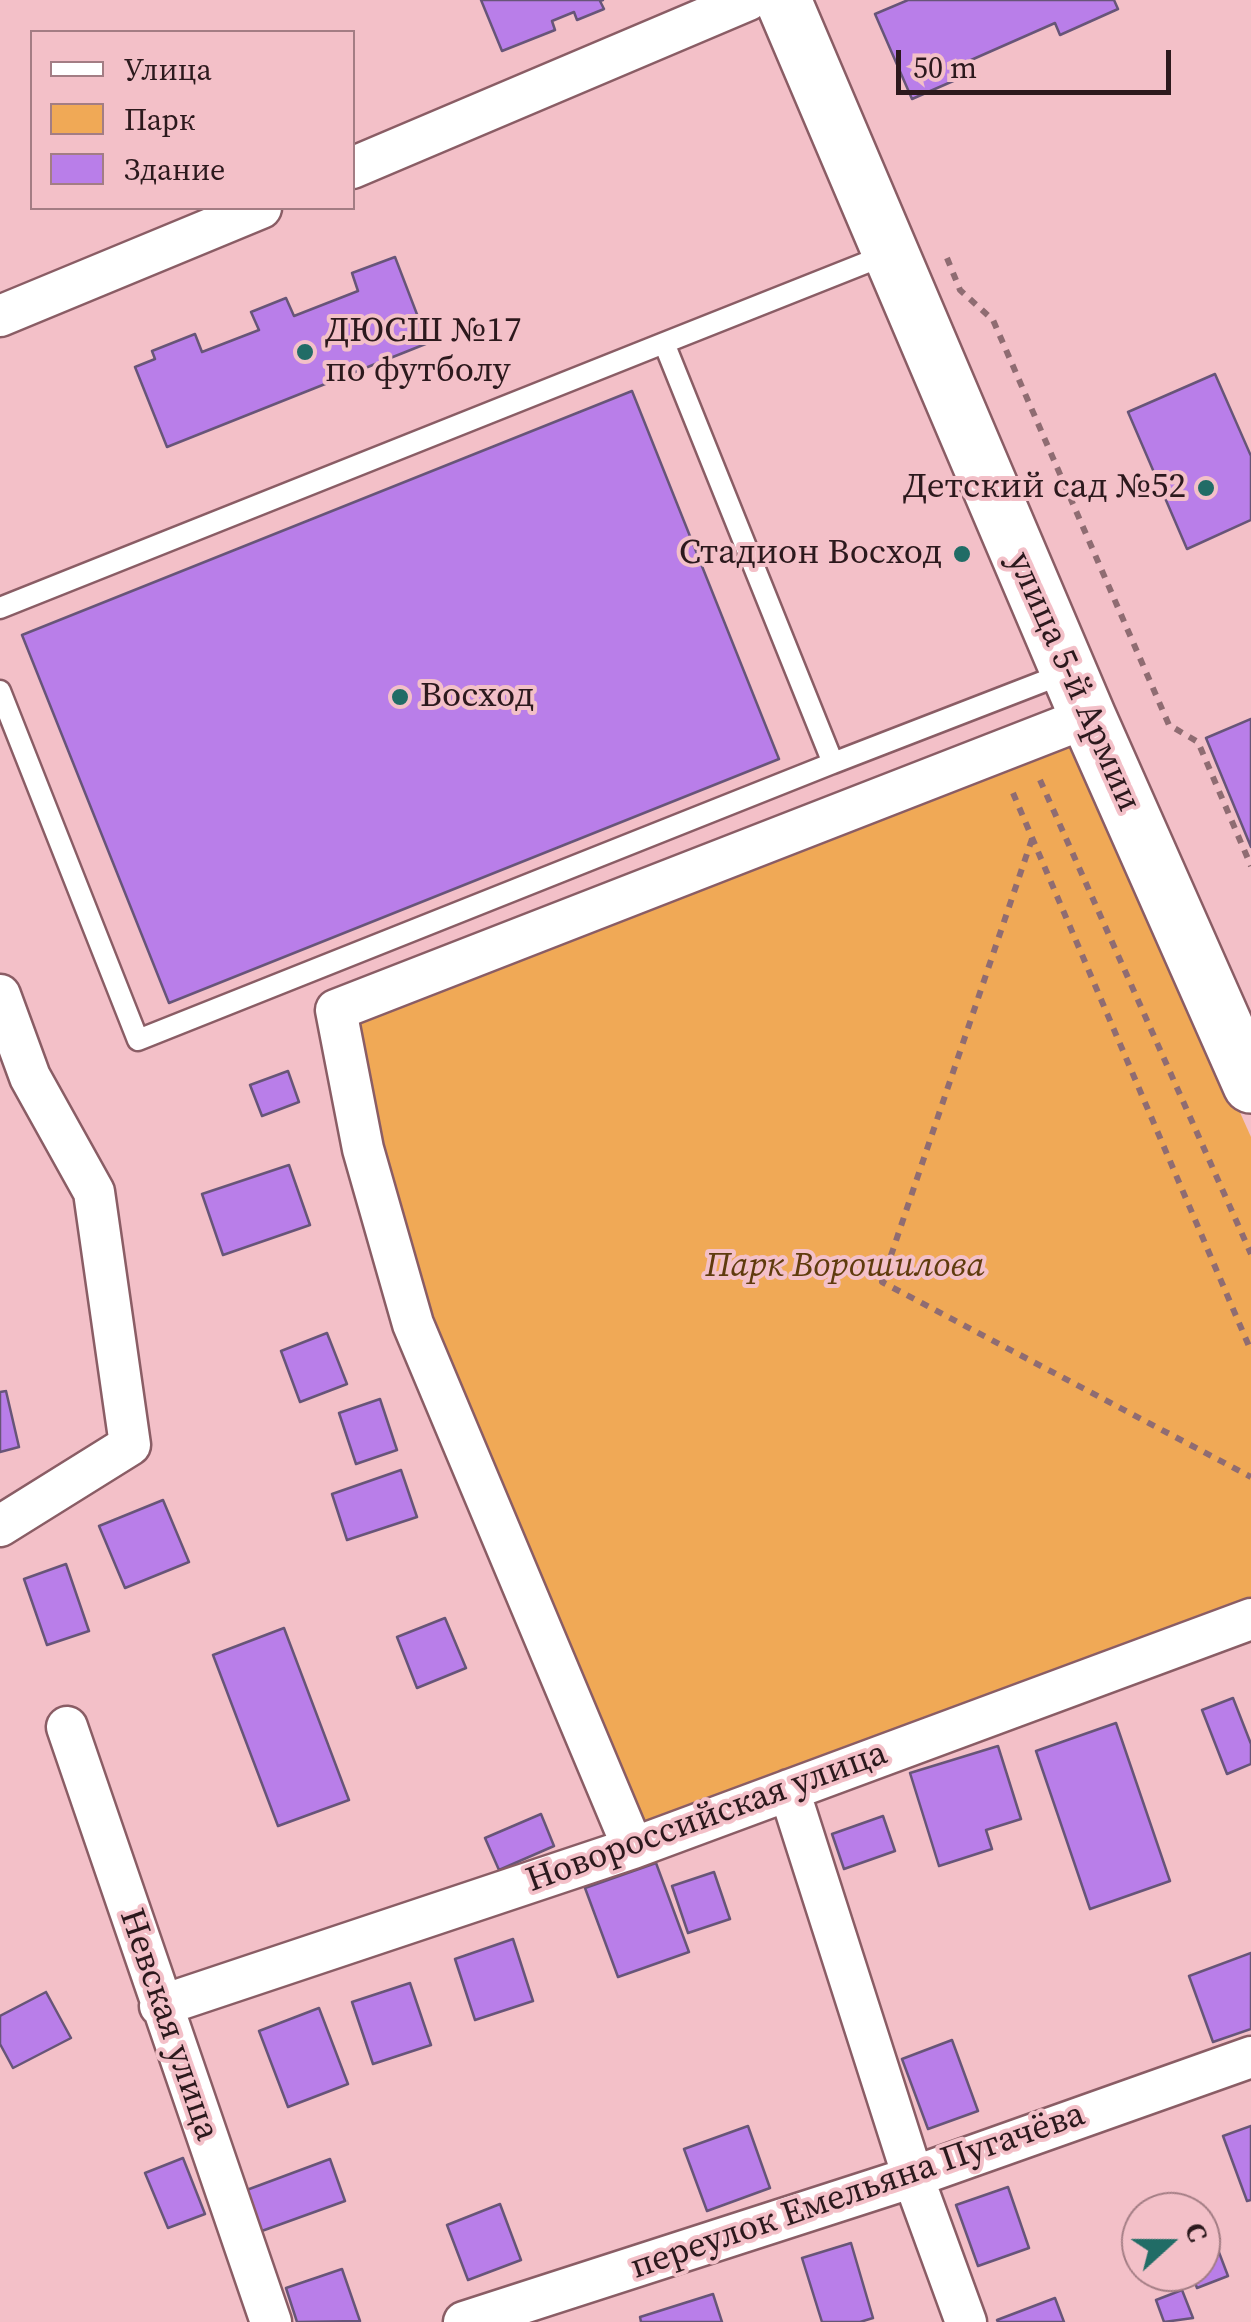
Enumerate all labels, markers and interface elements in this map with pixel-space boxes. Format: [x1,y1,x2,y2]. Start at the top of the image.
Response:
legend [30,30,355,210]
scale bar [901,30,1176,92]
text: 50 m [913,47,977,88]
text: Улица [124,49,212,90]
text: Парк [124,99,195,140]
text: Здание [124,149,225,190]
place label: ДЮСШ №17 по футболу [325,311,521,393]
marker: ДЮСШ №17 по футболу [294,341,316,363]
place label: Детский сад №52 [903,467,1186,509]
marker: Детский сад №52 [1195,477,1217,499]
place label: Стадион Восход [679,533,942,575]
marker: Стадион Восход [951,543,973,565]
street label: улица 5-й Армии [997,546,1149,818]
place label: Восход [420,676,534,718]
marker: Восход [389,686,411,708]
park label: Парк Ворошилова [705,1246,985,1288]
street label: Новороссийская улица [521,1733,893,1903]
street label: Невская улица [109,1904,227,2146]
street label: переулок Емельяна Пугачёва [625,2094,1091,2290]
north arrow [1121,2192,1221,2292]
text: С [1176,2217,1218,2247]

